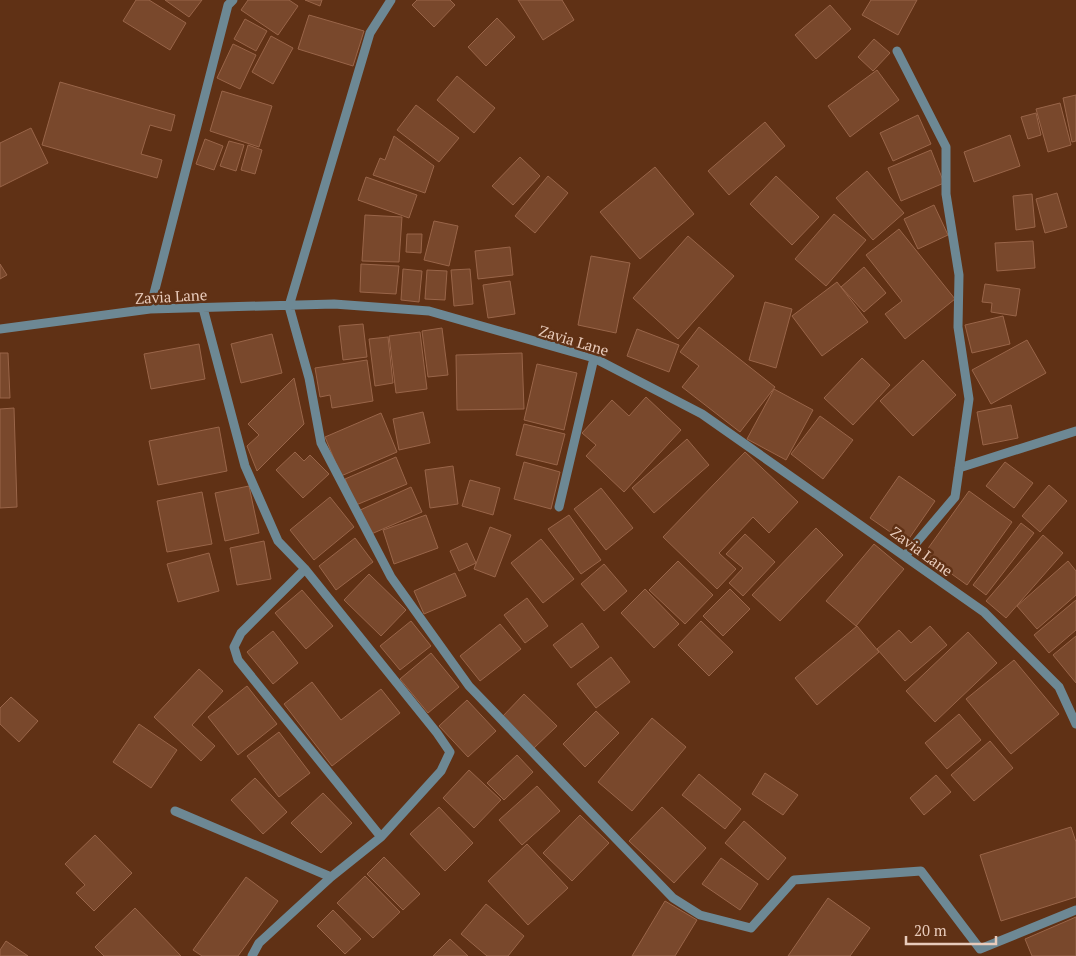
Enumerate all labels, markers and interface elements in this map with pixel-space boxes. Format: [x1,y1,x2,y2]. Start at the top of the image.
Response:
street label: Zavia Lane [134,284,208,308]
street label: Zavia Lane [536,320,612,360]
street label: Zavia Lane [887,522,957,580]
scale bar [906,914,996,946]
text: 20 m [914,920,947,940]

